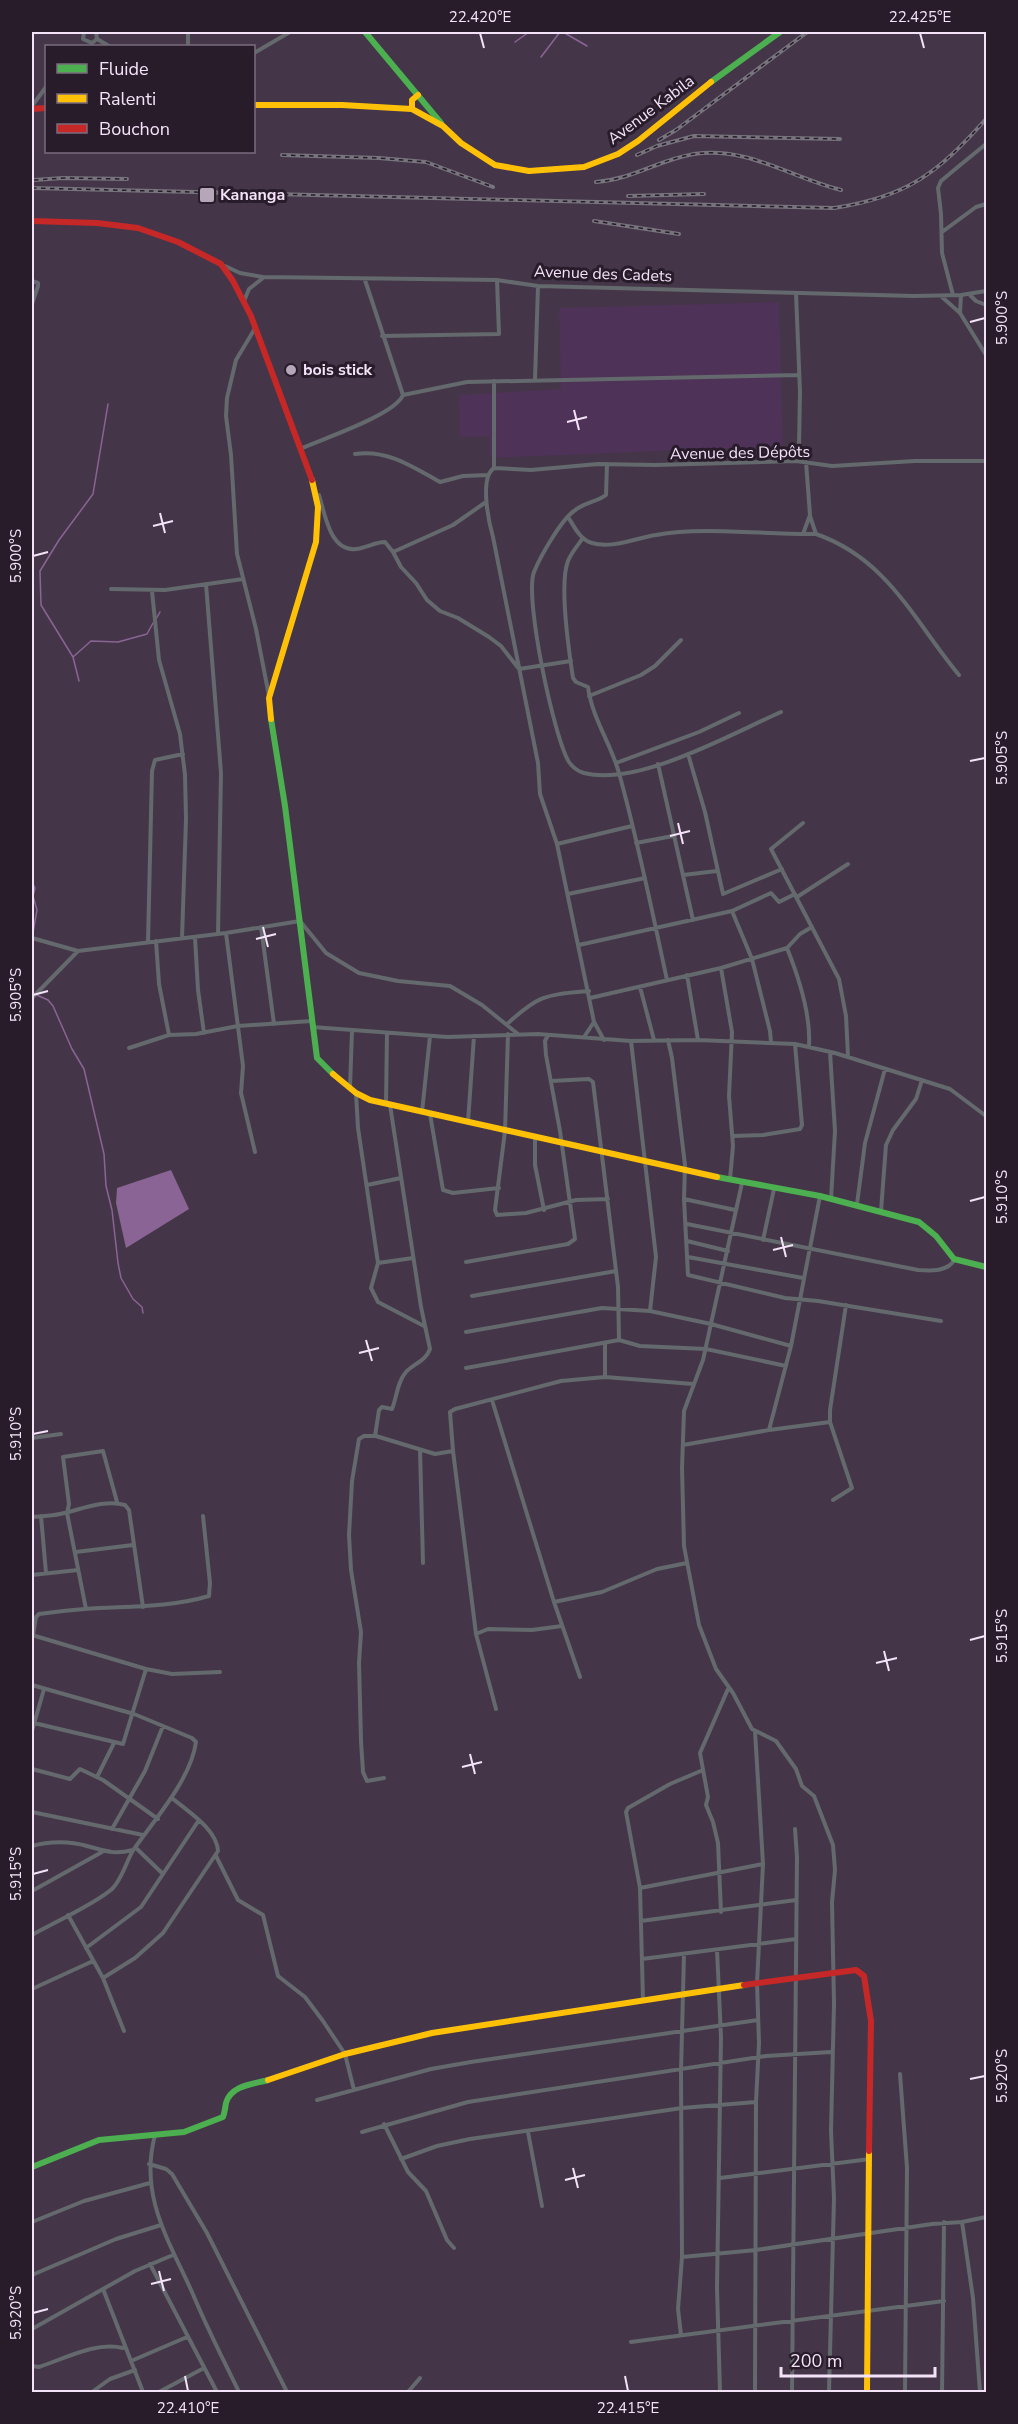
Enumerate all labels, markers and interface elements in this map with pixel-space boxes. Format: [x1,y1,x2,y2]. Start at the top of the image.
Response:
text: 22.420°E [449,7,511,27]
text: 22.425°E [889,7,951,27]
legend [45,45,255,153]
text: Fluide [99,57,149,81]
street label: Avenue Kabila [603,70,699,150]
text: Ralenti [99,87,156,111]
text: Bouchon [99,117,170,141]
place label: Kananga [220,184,285,206]
marker: Kananga [198,186,216,204]
street label: Avenue des Cadets [533,261,673,287]
text: 5.900°S [992,291,1012,345]
place label: bois stick [303,359,373,381]
marker: bois stick [284,363,298,377]
street label: Avenue des Dépôts [670,441,810,465]
text: 5.900°S [6,529,26,583]
text: 5.905°S [992,731,1012,785]
text: 5.905°S [6,968,26,1022]
text: 5.910°S [992,1170,1012,1224]
text: 5.910°S [6,1407,26,1461]
text: 5.915°S [992,1609,1012,1663]
text: 5.915°S [6,1847,26,1901]
text: 5.920°S [992,2049,1012,2103]
text: 5.920°S [6,2286,26,2340]
scale bar [781,2340,936,2378]
text: 200 m [790,2349,842,2373]
text: 22.410°E [157,2398,219,2418]
text: 22.415°E [597,2398,659,2418]

